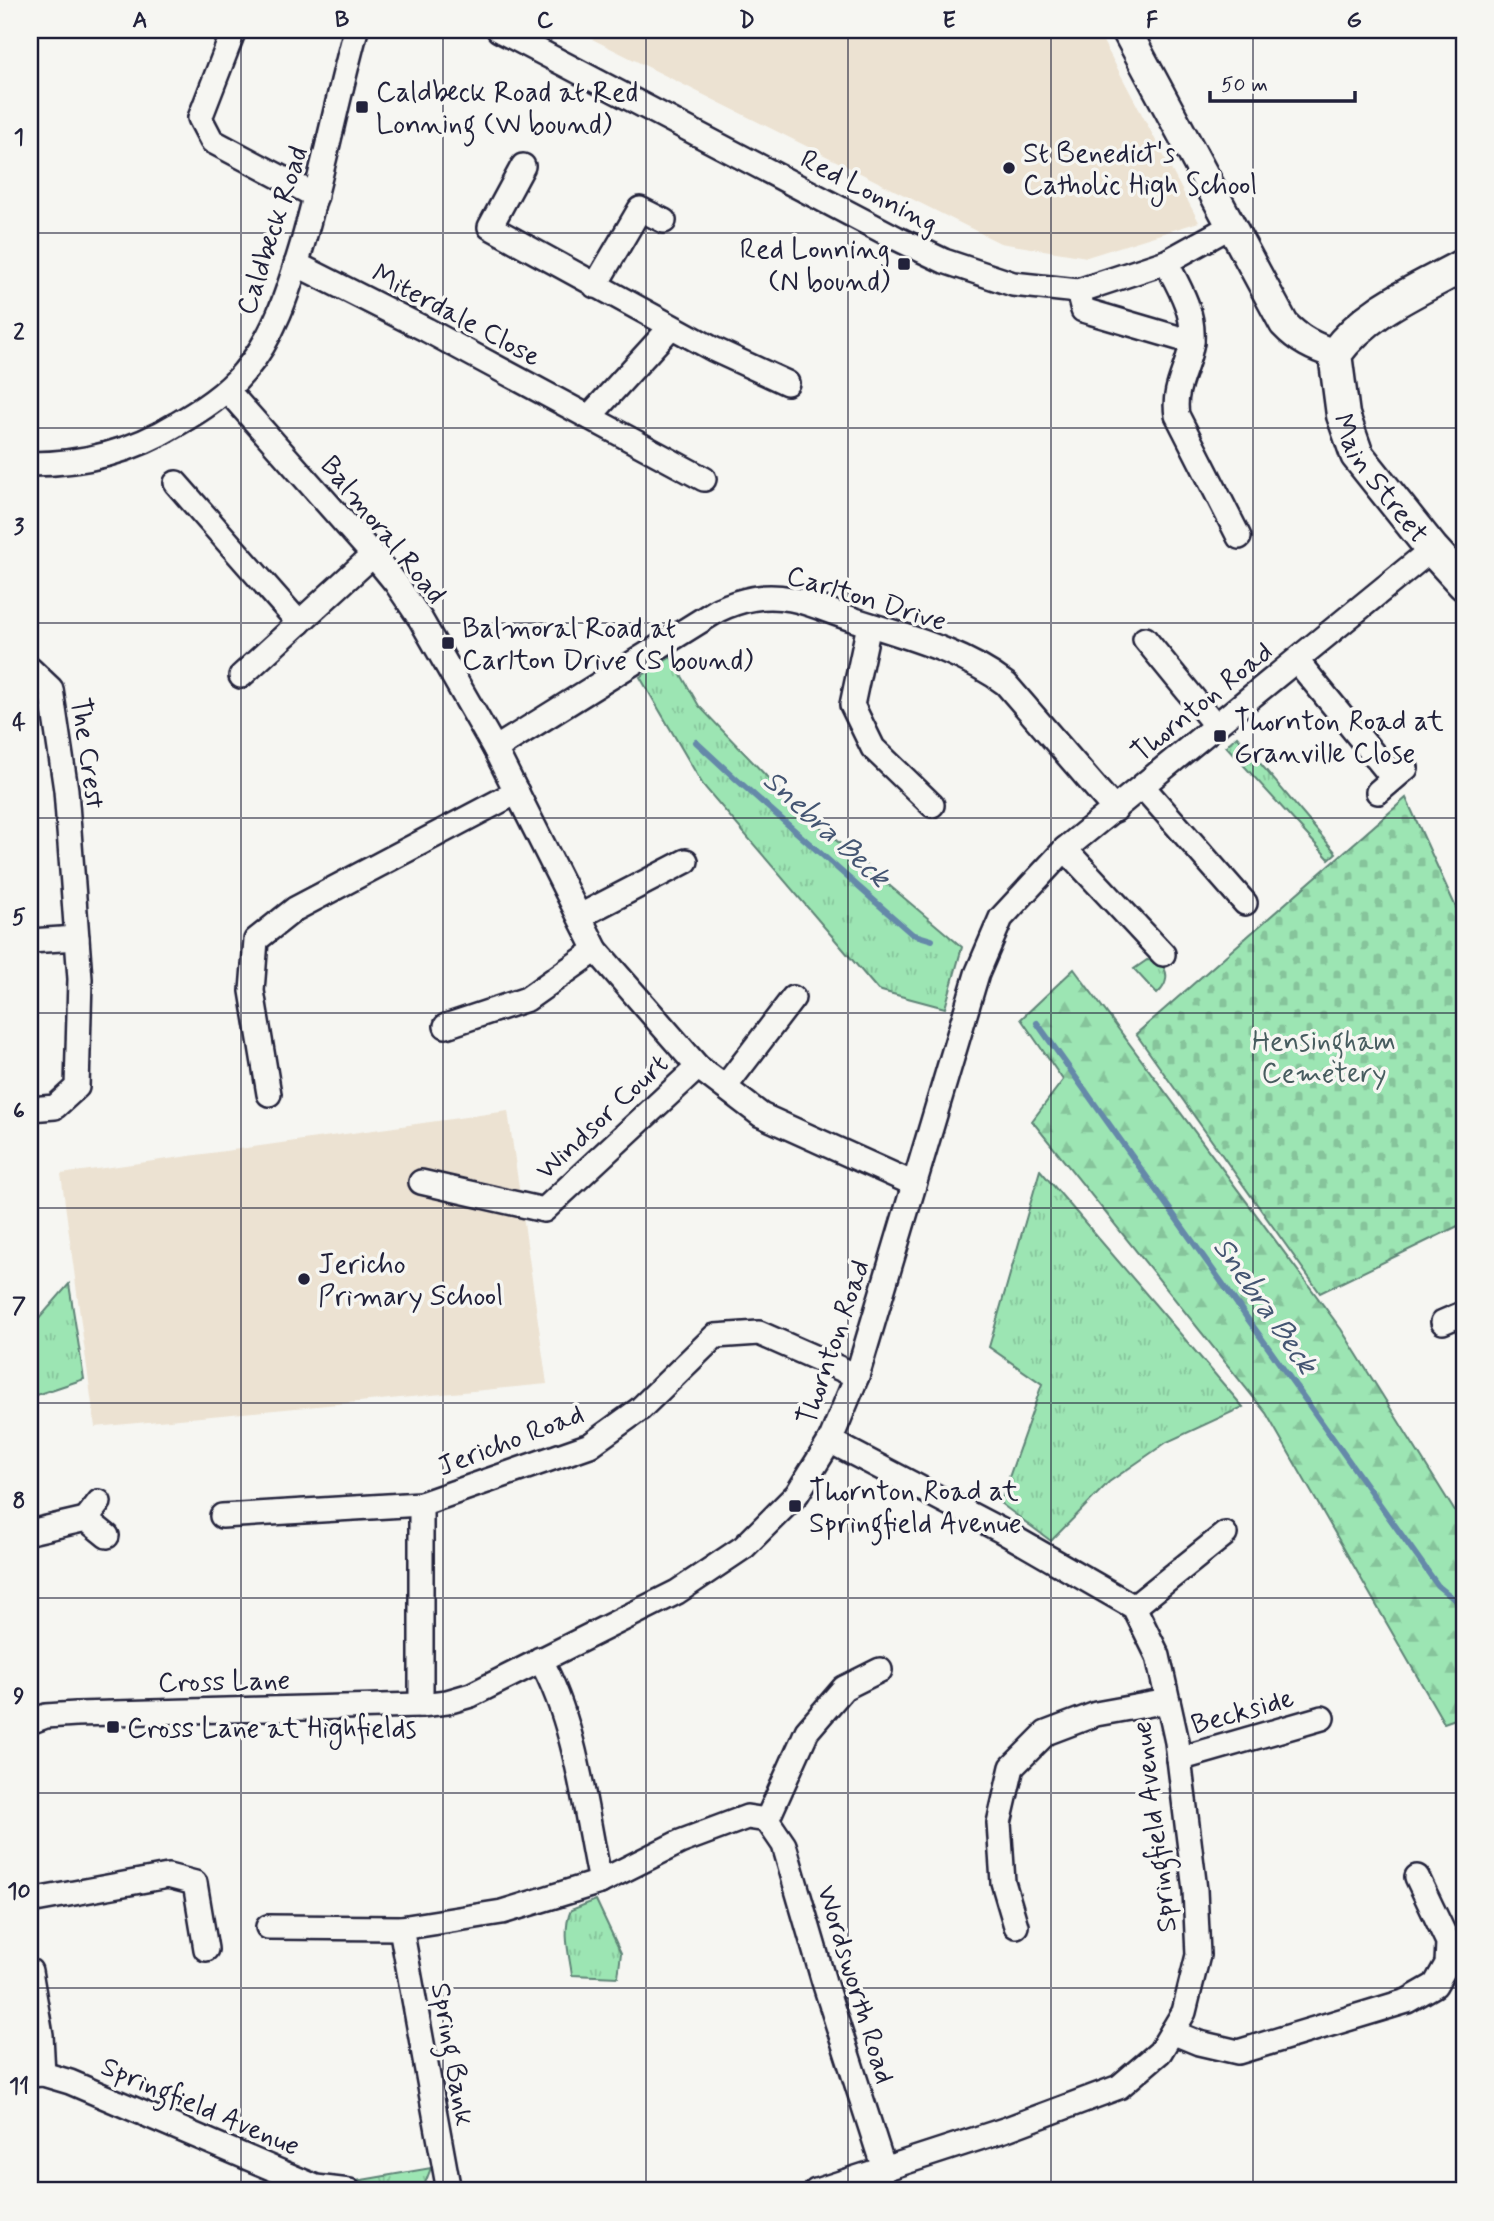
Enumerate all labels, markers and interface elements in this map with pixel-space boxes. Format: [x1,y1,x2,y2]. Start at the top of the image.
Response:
text: A [132,6,148,36]
text: B [335,6,350,36]
text: C [537,6,554,36]
text: D [739,6,755,36]
text: E [942,6,956,36]
text: F [1146,6,1158,36]
text: G [1346,6,1362,36]
scale bar [1210,60,1356,104]
text: 50 m [1221,71,1268,99]
place label: Caldbeck Road at Red Lonning (W bound) [376,75,638,147]
marker: Caldbeck Road at Red Lonning (W bound) [354,99,370,115]
text: 1 [14,123,24,153]
place label: St Benedict's Catholic High School [1023,136,1257,207]
street label: Caldbeck Road [229,142,318,320]
street label: Red Lonning [794,142,944,243]
marker: St Benedict's Catholic High School [1001,160,1017,176]
place label: Red Lonning (N bound) [740,232,890,301]
street label: Miterdale Close [365,256,547,376]
marker: Red Lonning (N bound) [896,256,912,272]
text: 2 [13,318,25,348]
street label: Main Street [1323,409,1436,552]
street label: Balmoral Road [311,449,453,612]
text: 3 [14,513,25,543]
street label: Carlton Drive [782,558,951,641]
place label: Balmoral Road at Carlton Drive (S bound) [462,611,753,680]
street label: Thornton Road [1124,634,1281,772]
marker: Balmoral Road at Carlton Drive (S bound) [440,635,456,651]
street label: The Crest [60,695,113,812]
place label: Thornton Road at Granville Close [1234,704,1444,773]
text: 4 [12,708,26,738]
marker: Thornton Road at Granville Close [1212,728,1228,744]
water label: Snebra Beck [754,762,899,898]
text: 5 [12,903,26,933]
park label: Hensingham Cemetery [1252,1024,1396,1093]
street label: Windsor Court [528,1047,677,1189]
text: 6 [13,1097,25,1127]
water label: Snebra Beck [1203,1230,1327,1383]
place label: Jericho Primary School [318,1247,503,1316]
street label: Thornton Road [789,1255,880,1430]
marker: Jericho Primary School [296,1271,312,1287]
text: 7 [12,1292,26,1322]
street label: Jericho Road [432,1397,589,1486]
place label: Thornton Road at Springfield Avenue [809,1474,1022,1546]
text: 8 [13,1487,25,1517]
marker: Thornton Road at Springfield Avenue [787,1498,803,1514]
street label: Cross Lane [157,1663,291,1702]
street label: Beckside [1187,1680,1298,1745]
text: 9 [13,1682,25,1712]
place label: Cross Lane at Highfields [127,1711,417,1750]
marker: Cross Lane at Highfields [105,1719,121,1735]
street label: Springfield Avenue [1124,1719,1190,1934]
text: 10 [7,1877,31,1907]
street label: Wordsworth Road [807,1881,902,2089]
street label: Spring Bank [418,1980,482,2130]
street label: Springfield Avenue [94,2049,305,2169]
text: 11 [9,2072,29,2102]

